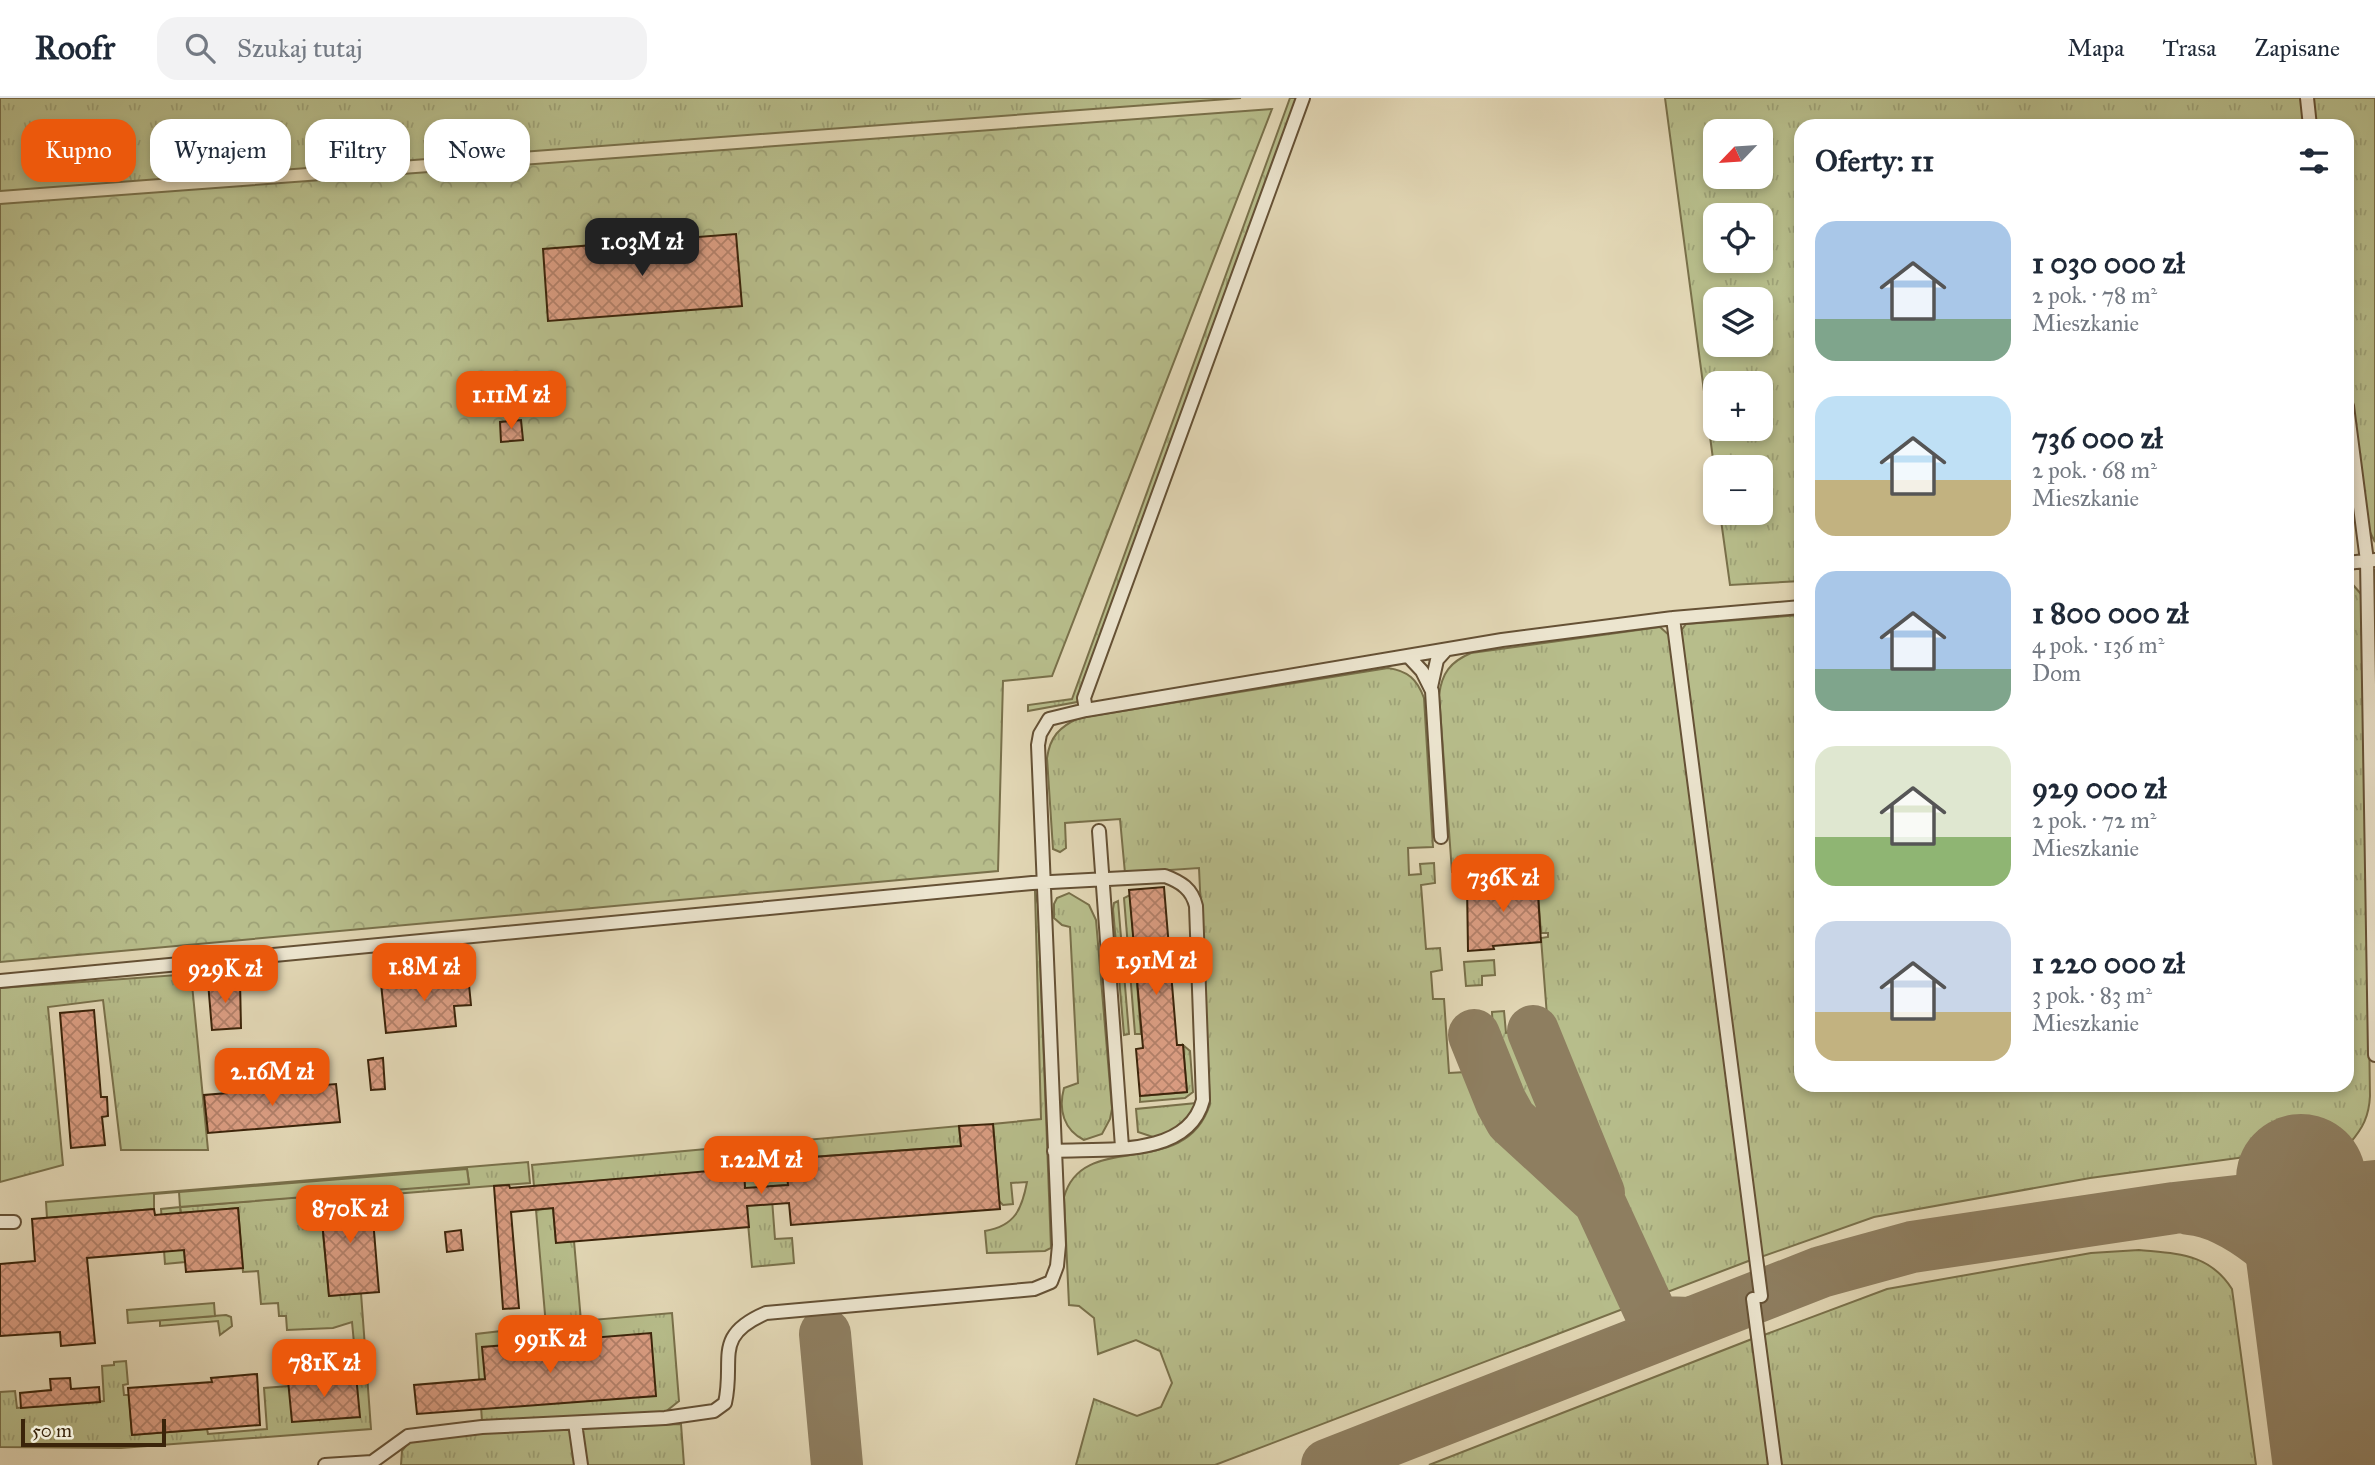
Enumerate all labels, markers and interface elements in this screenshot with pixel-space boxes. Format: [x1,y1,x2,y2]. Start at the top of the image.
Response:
search box [157,17,647,80]
text: Roofr [35,28,115,68]
icon: search [181,29,219,67]
text: Szukaj tutaj [237,32,363,64]
text: Mapa [2067,33,2125,63]
text: Trasa [2163,33,2216,63]
text: Zapisane [2254,33,2340,63]
chip: Kupno [21,119,136,182]
chip: Wynajem [150,119,291,182]
chip: Filtry [305,119,410,182]
chip: Nowe [424,119,530,182]
north arrow [1703,119,1773,189]
map controls [1703,119,1773,525]
icon: filters [2295,142,2333,180]
text: Oferty: 11 [1815,143,1934,179]
button: locate [1703,203,1773,273]
pin: 1.03M zł [570,218,714,278]
text: 1.03M zł [601,227,683,255]
text: 1 030 000 zł [2032,245,2185,281]
icon: home [1871,249,1955,333]
text: 2 pok. · 78 m² [2032,281,2157,309]
button: layers [1703,287,1773,357]
text: Mieszkanie [2032,309,2139,337]
button: + [1703,371,1773,441]
pin: 1.11M zł [439,372,583,431]
text: 1.11M zł [472,380,550,408]
text: 736 000 zł [2032,420,2163,456]
icon: home [1871,424,1955,508]
button: − [1703,455,1773,525]
text: 2 pok. · 68 m² [2032,456,2157,484]
text: Mieszkanie [2032,484,2139,512]
text: 1 800 000 zł [2032,595,2188,631]
icon: home [1871,599,1955,683]
text: 4 pok. · 136 m² [2032,631,2164,659]
text: Dom [2032,659,2081,687]
text: 929 000 zł [2032,770,2166,806]
icon: home [1871,774,1955,858]
text: 2 pok. · 72 m² [2032,806,2156,834]
text: Mieszkanie [2032,834,2139,862]
pin: 736K zł [1438,854,1568,914]
text: 736K zł [1467,863,1539,891]
pin: 1.91M zł [1084,937,1228,997]
pin: 1.8M zł [359,944,489,1003]
text: 1 220 000 zł [2032,945,2185,981]
pin: 929K zł [160,946,290,1005]
text: 1.91M zł [1116,946,1196,974]
icon: home [1871,949,1955,1033]
text: 1.8M zł [388,952,460,980]
text: 929K zł [188,954,262,982]
text: 3 pok. · 83 m² [2032,981,2152,1009]
text: Mieszkanie [2032,1009,2139,1037]
pin: 2.16M zł [200,1048,344,1108]
text: 2.16M zł [231,1057,313,1085]
pin: 1.22M zł [689,1136,833,1196]
text: 1.22M zł [720,1145,802,1173]
pin: 870K zł [285,1186,415,1245]
text: 870K zł [312,1194,388,1222]
pin: 991K zł [485,1316,615,1375]
text: 991K zł [514,1324,586,1352]
pin: 781K zł [259,1340,389,1399]
text: 781K zł [288,1348,360,1376]
scale bar [21,1416,166,1448]
text: 50 m [32,1419,72,1442]

